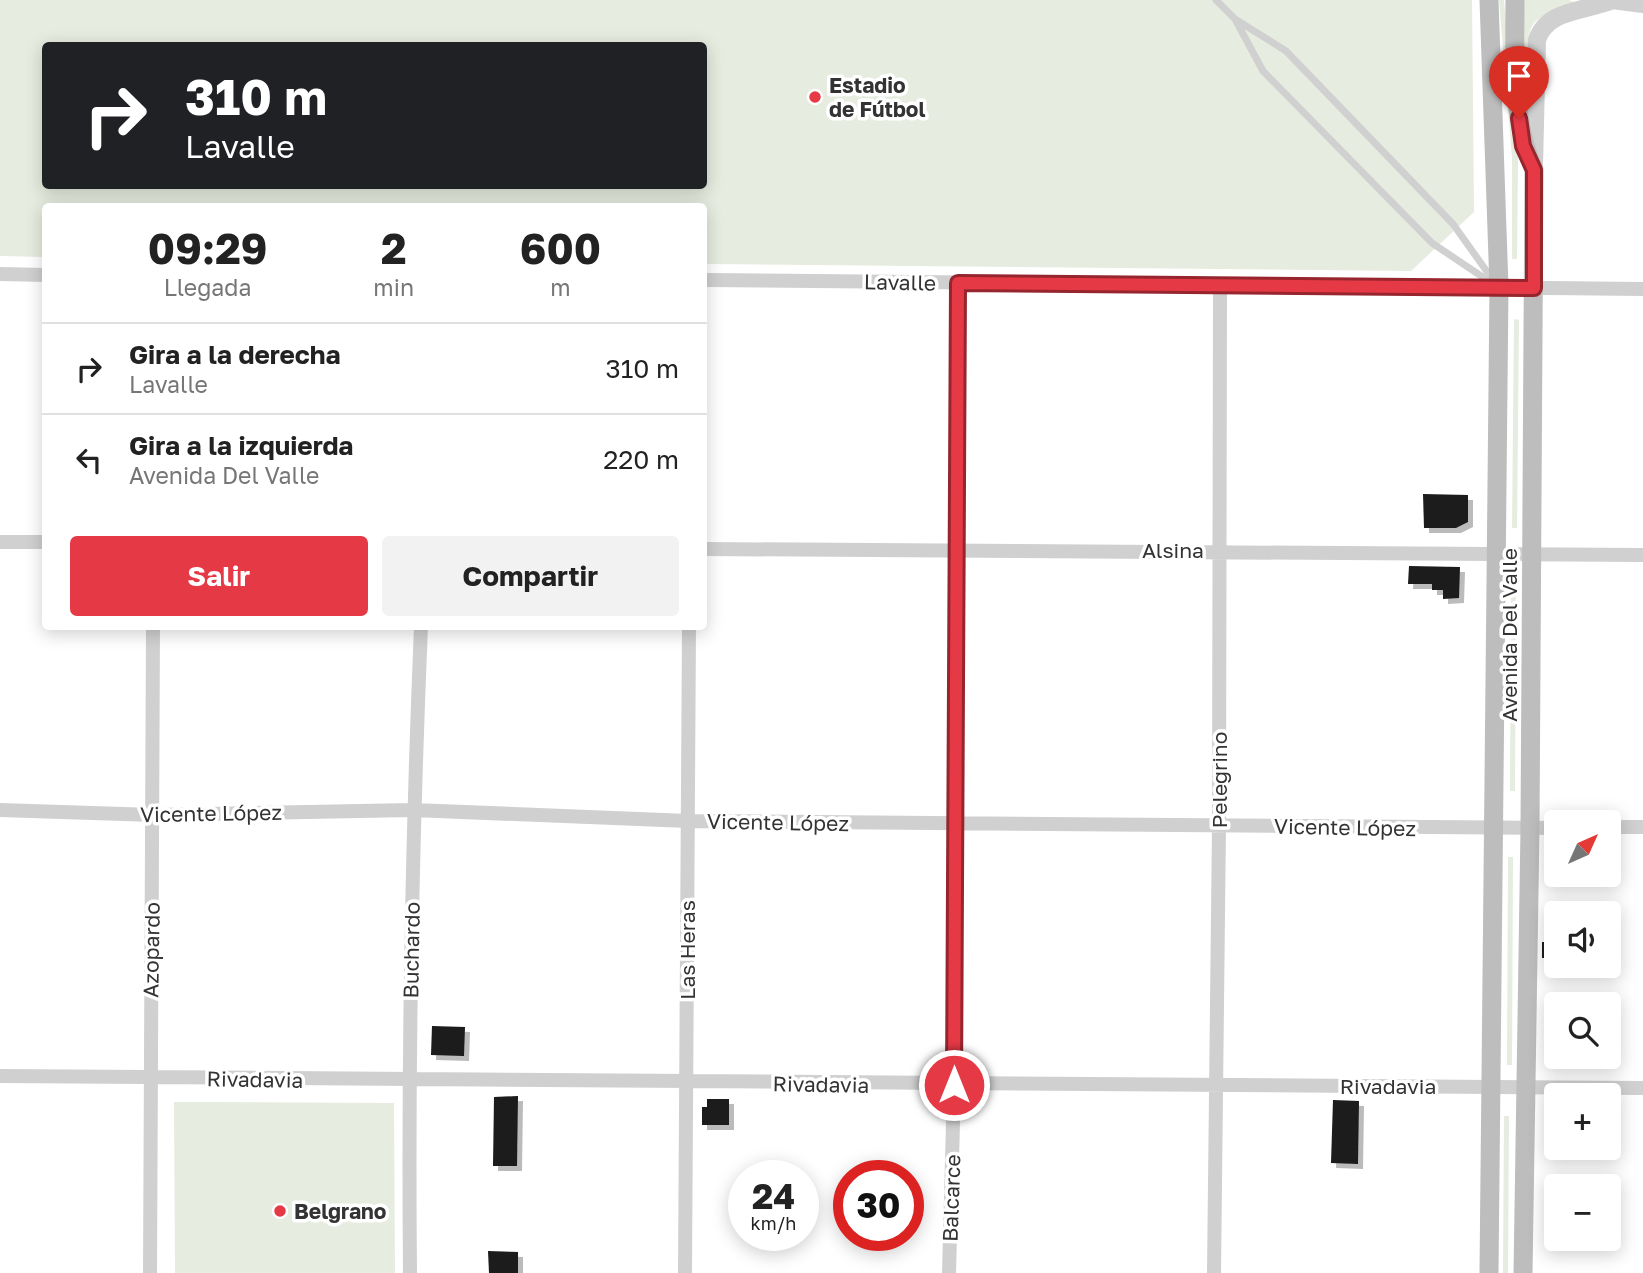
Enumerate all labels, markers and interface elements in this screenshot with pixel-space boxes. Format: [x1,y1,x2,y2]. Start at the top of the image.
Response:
pin [1489,46,1549,118]
icon: arrive [1500,57,1538,95]
text: 310 m [185,67,327,126]
icon: right [70,70,161,161]
place label: Estadio de Fútbol [829,72,926,122]
marker: Estadio de Fútbol [807,89,823,105]
text: Lavalle [185,127,295,165]
text: 09:29 [148,223,268,273]
text: 2 [381,223,407,273]
text: 600 [520,223,601,273]
street label: Lavalle [864,268,936,296]
text: Llegada [164,273,252,301]
text: min [373,273,414,301]
text: m [550,273,571,301]
text: Gira a la derecha [129,339,341,370]
icon: right [70,350,108,388]
text: 310 m [606,353,679,384]
text: Lavalle [129,370,208,398]
text: Gira a la izquierda [129,430,353,461]
icon: left [70,441,108,479]
text: 220 m [603,444,679,475]
text: Avenida Del Valle [129,461,319,489]
button: Salir [70,536,368,616]
button: Compartir [382,536,679,616]
street label: Alsina [1142,537,1204,563]
street label: Avenida Del Valle [1496,548,1522,722]
street label: Pelegrino [1206,732,1232,828]
street label: Vicente López [140,799,282,827]
street label: Vicente López [707,808,849,836]
north arrow [1544,810,1620,887]
map controls [1544,810,1621,1251]
street label: Vicente López [1274,813,1416,841]
street label: Las Heras [674,900,700,1000]
button: sound [1544,901,1621,978]
street label: Azopardo [137,902,165,998]
street label: Buchardo [397,902,425,998]
button: search [1544,992,1621,1069]
position arrow [917,1048,991,1122]
street label: Rivadavia [207,1065,303,1093]
street label: Rivadavia [773,1070,869,1098]
street label: Rivadavia [1340,1073,1436,1099]
button: + [1544,1083,1621,1160]
street label: Balcarce [936,1154,966,1242]
speed limit sign: 30 [833,1160,924,1251]
button: − [1544,1174,1621,1251]
text: 24 [752,1175,795,1217]
place label: Belgrano [294,1198,386,1224]
marker: Belgrano [272,1203,288,1219]
text: km/h [751,1212,796,1234]

